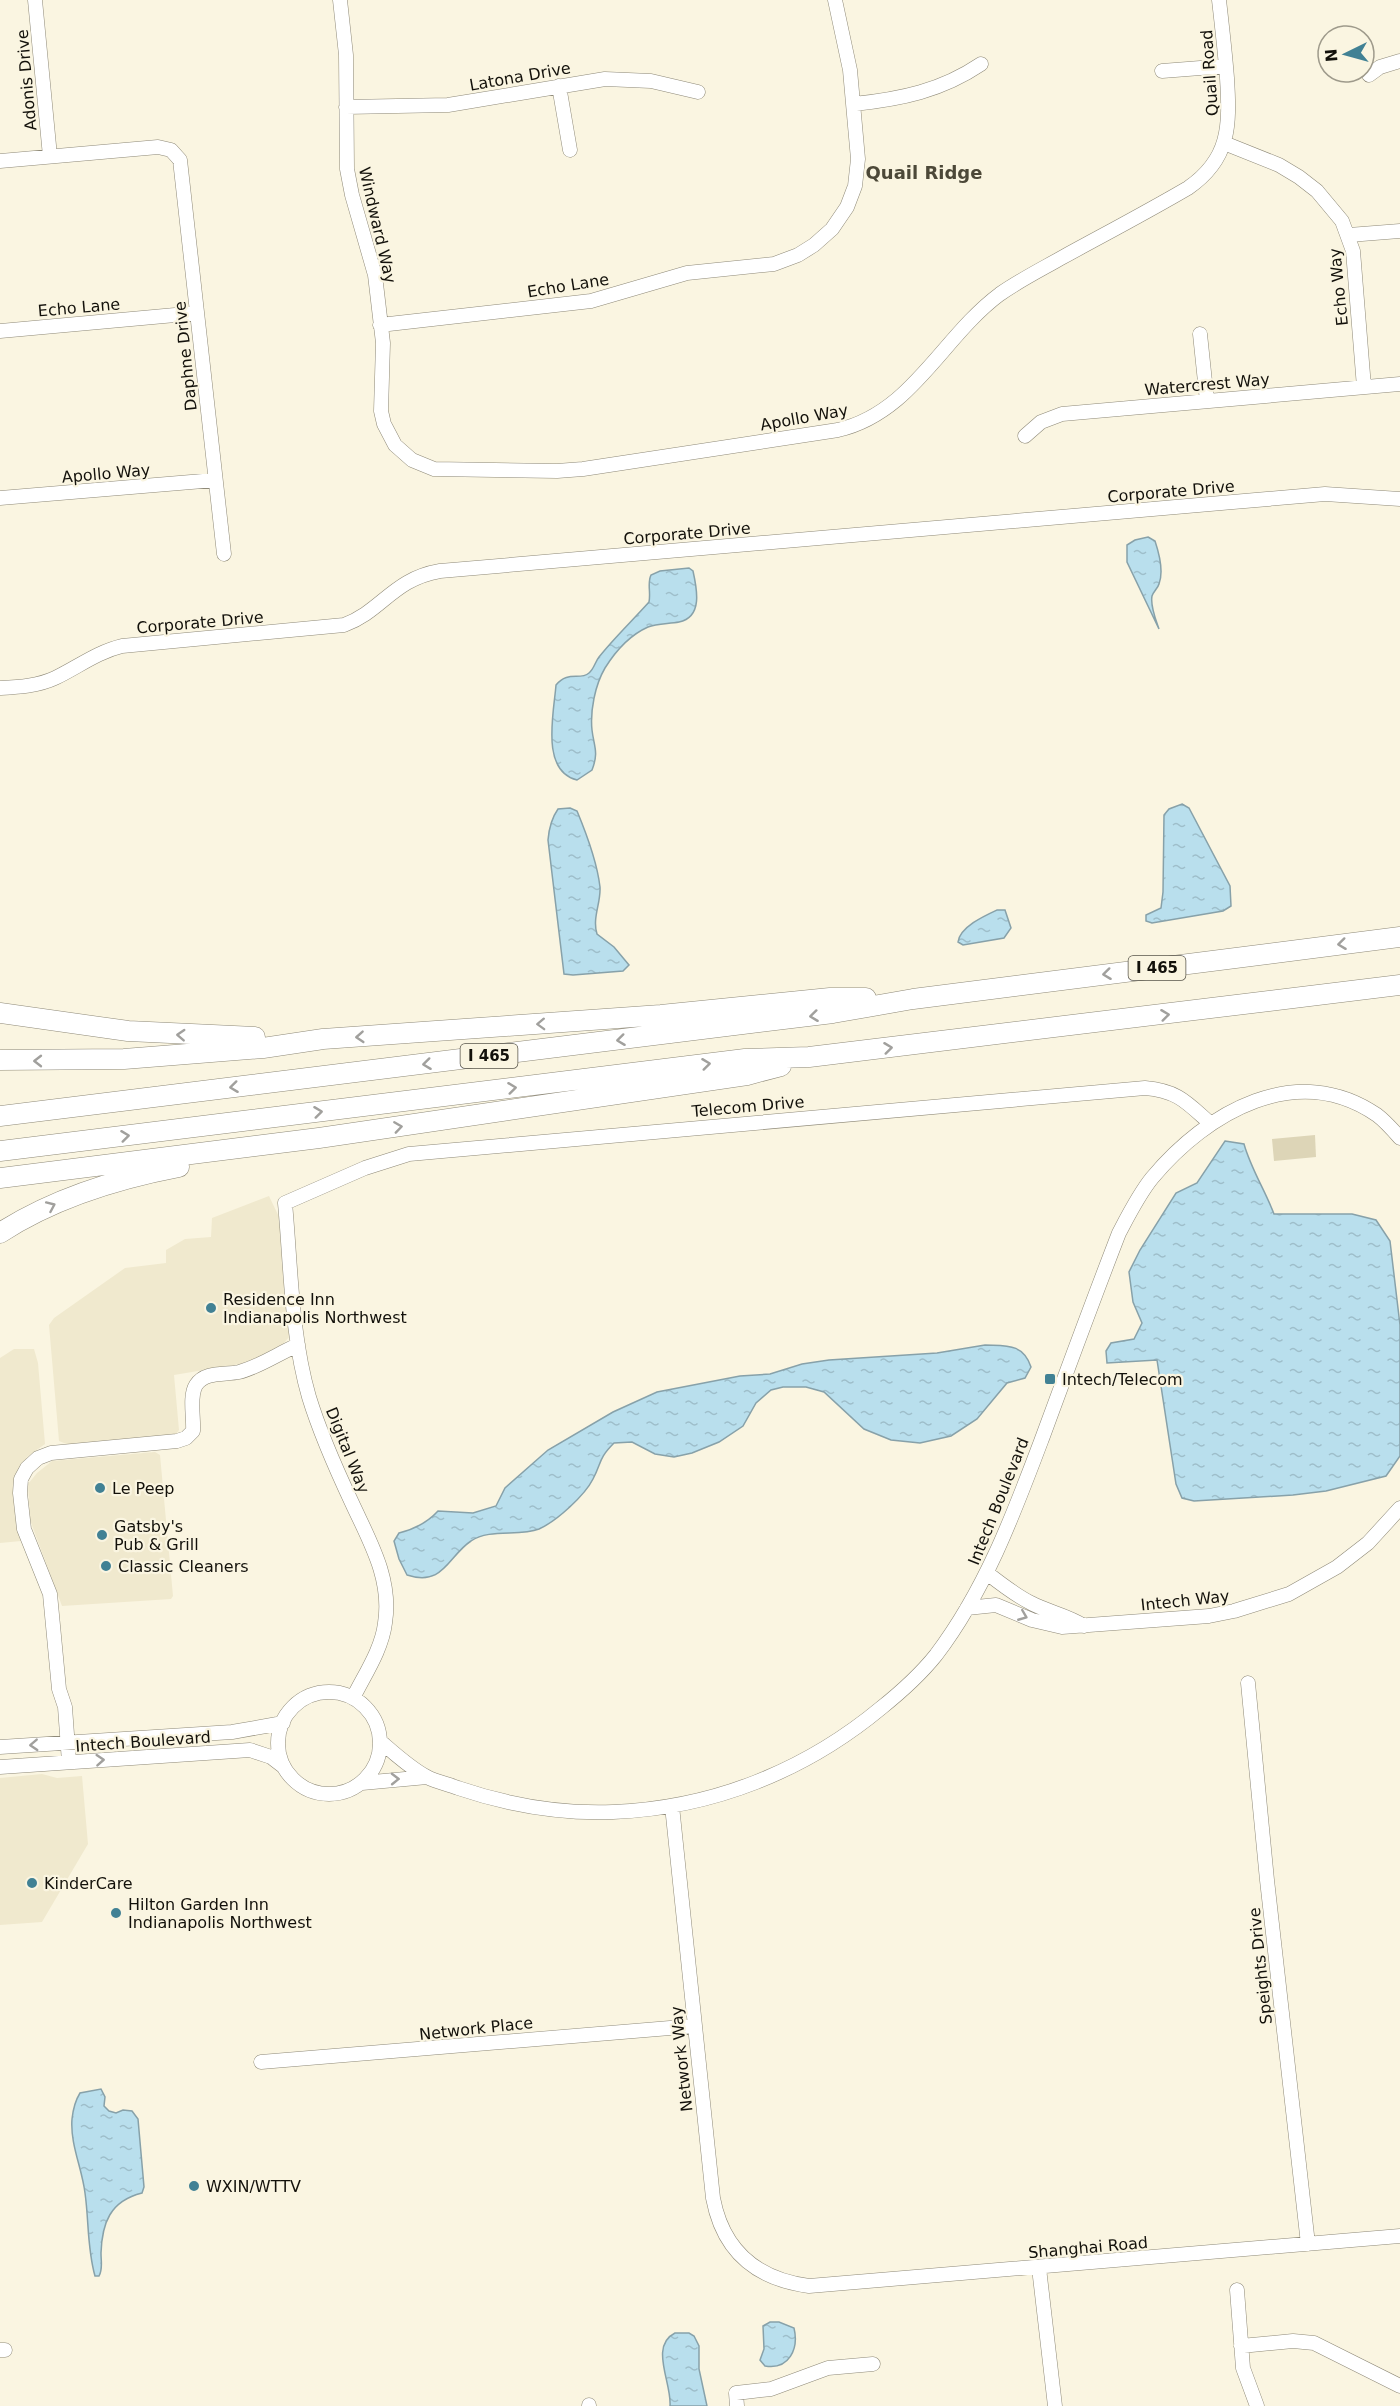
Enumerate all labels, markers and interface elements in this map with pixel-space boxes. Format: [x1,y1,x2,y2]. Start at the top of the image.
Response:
north arrow [1316,24,1376,84]
street label: Adonis Drive [13,29,40,131]
street label: Quail Road [1197,29,1222,117]
text: N [1322,48,1342,63]
street label: Latona Drive [468,58,572,95]
district label: Quail Ridge [866,162,982,183]
street label: Windward Way [355,165,400,285]
street label: Echo Way [1325,247,1352,327]
street label: Echo Lane [526,270,610,301]
street label: Echo Lane [37,294,121,321]
street label: Daphne Drive [170,300,201,412]
street label: Watercrest Way [1144,370,1270,399]
street label: Apollo Way [759,400,849,435]
street label: Apollo Way [61,460,151,487]
street label: Corporate Drive [1107,476,1235,507]
street label: Corporate Drive [623,518,751,549]
street label: Corporate Drive [136,607,264,638]
one-way arrow [1337,938,1347,950]
road number: I 465 [1128,956,1186,980]
one-way arrow [1102,967,1111,980]
one-way arrow [810,1009,819,1021]
one-way arrow [1161,1009,1170,1022]
one-way arrow [537,1018,546,1030]
one-way arrow [176,1029,185,1042]
one-way arrow [355,1030,364,1043]
one-way arrow [616,1033,625,1046]
one-way arrow [884,1042,893,1055]
road number: I 465 [460,1044,518,1068]
one-way arrow [34,1054,43,1067]
one-way arrow [423,1057,432,1069]
one-way arrow [701,1059,710,1071]
one-way arrow [229,1081,238,1093]
one-way arrow [507,1082,517,1095]
street label: Telecom Drive [690,1092,805,1121]
one-way arrow [314,1106,323,1118]
one-way arrow [394,1121,403,1133]
one-way arrow [120,1130,129,1142]
one-way arrow [45,1201,56,1213]
place label: Residence Inn Indianapolis Northwest [223,1290,407,1327]
marker: Residence Inn Indianapolis Northwest [204,1301,218,1315]
place label: Intech/Telecom [1062,1370,1183,1389]
marker: Intech/Telecom [1043,1372,1057,1386]
street label: Digital Way [322,1404,373,1496]
street label: Intech Boulevard [964,1435,1033,1568]
place label: Le Peep [112,1479,174,1498]
marker: Le Peep [93,1481,107,1495]
place label: Gatsby's Pub & Grill [114,1517,199,1554]
marker: Gatsby's Pub & Grill [95,1528,109,1542]
place label: Classic Cleaners [118,1557,249,1576]
marker: Classic Cleaners [99,1559,113,1573]
street label: Intech Way [1140,1586,1230,1615]
one-way arrow [1016,1609,1027,1621]
street label: Intech Boulevard [75,1727,211,1756]
one-way arrow [29,1738,38,1751]
one-way arrow [96,1754,105,1767]
one-way arrow [390,1773,399,1785]
place label: KinderCare [44,1874,133,1893]
marker: KinderCare [25,1876,39,1890]
place label: Hilton Garden Inn Indianapolis Northwest [128,1895,312,1932]
marker: Hilton Garden Inn Indianapolis Northwest [109,1906,123,1920]
street label: Speights Drive [1245,1907,1276,2025]
street label: Network Way [667,2005,696,2113]
street label: Network Place [418,2013,534,2044]
place label: WXIN/WTTV [206,2177,301,2196]
marker: WXIN/WTTV [187,2179,201,2193]
street label: Shanghai Road [1027,2233,1149,2262]

